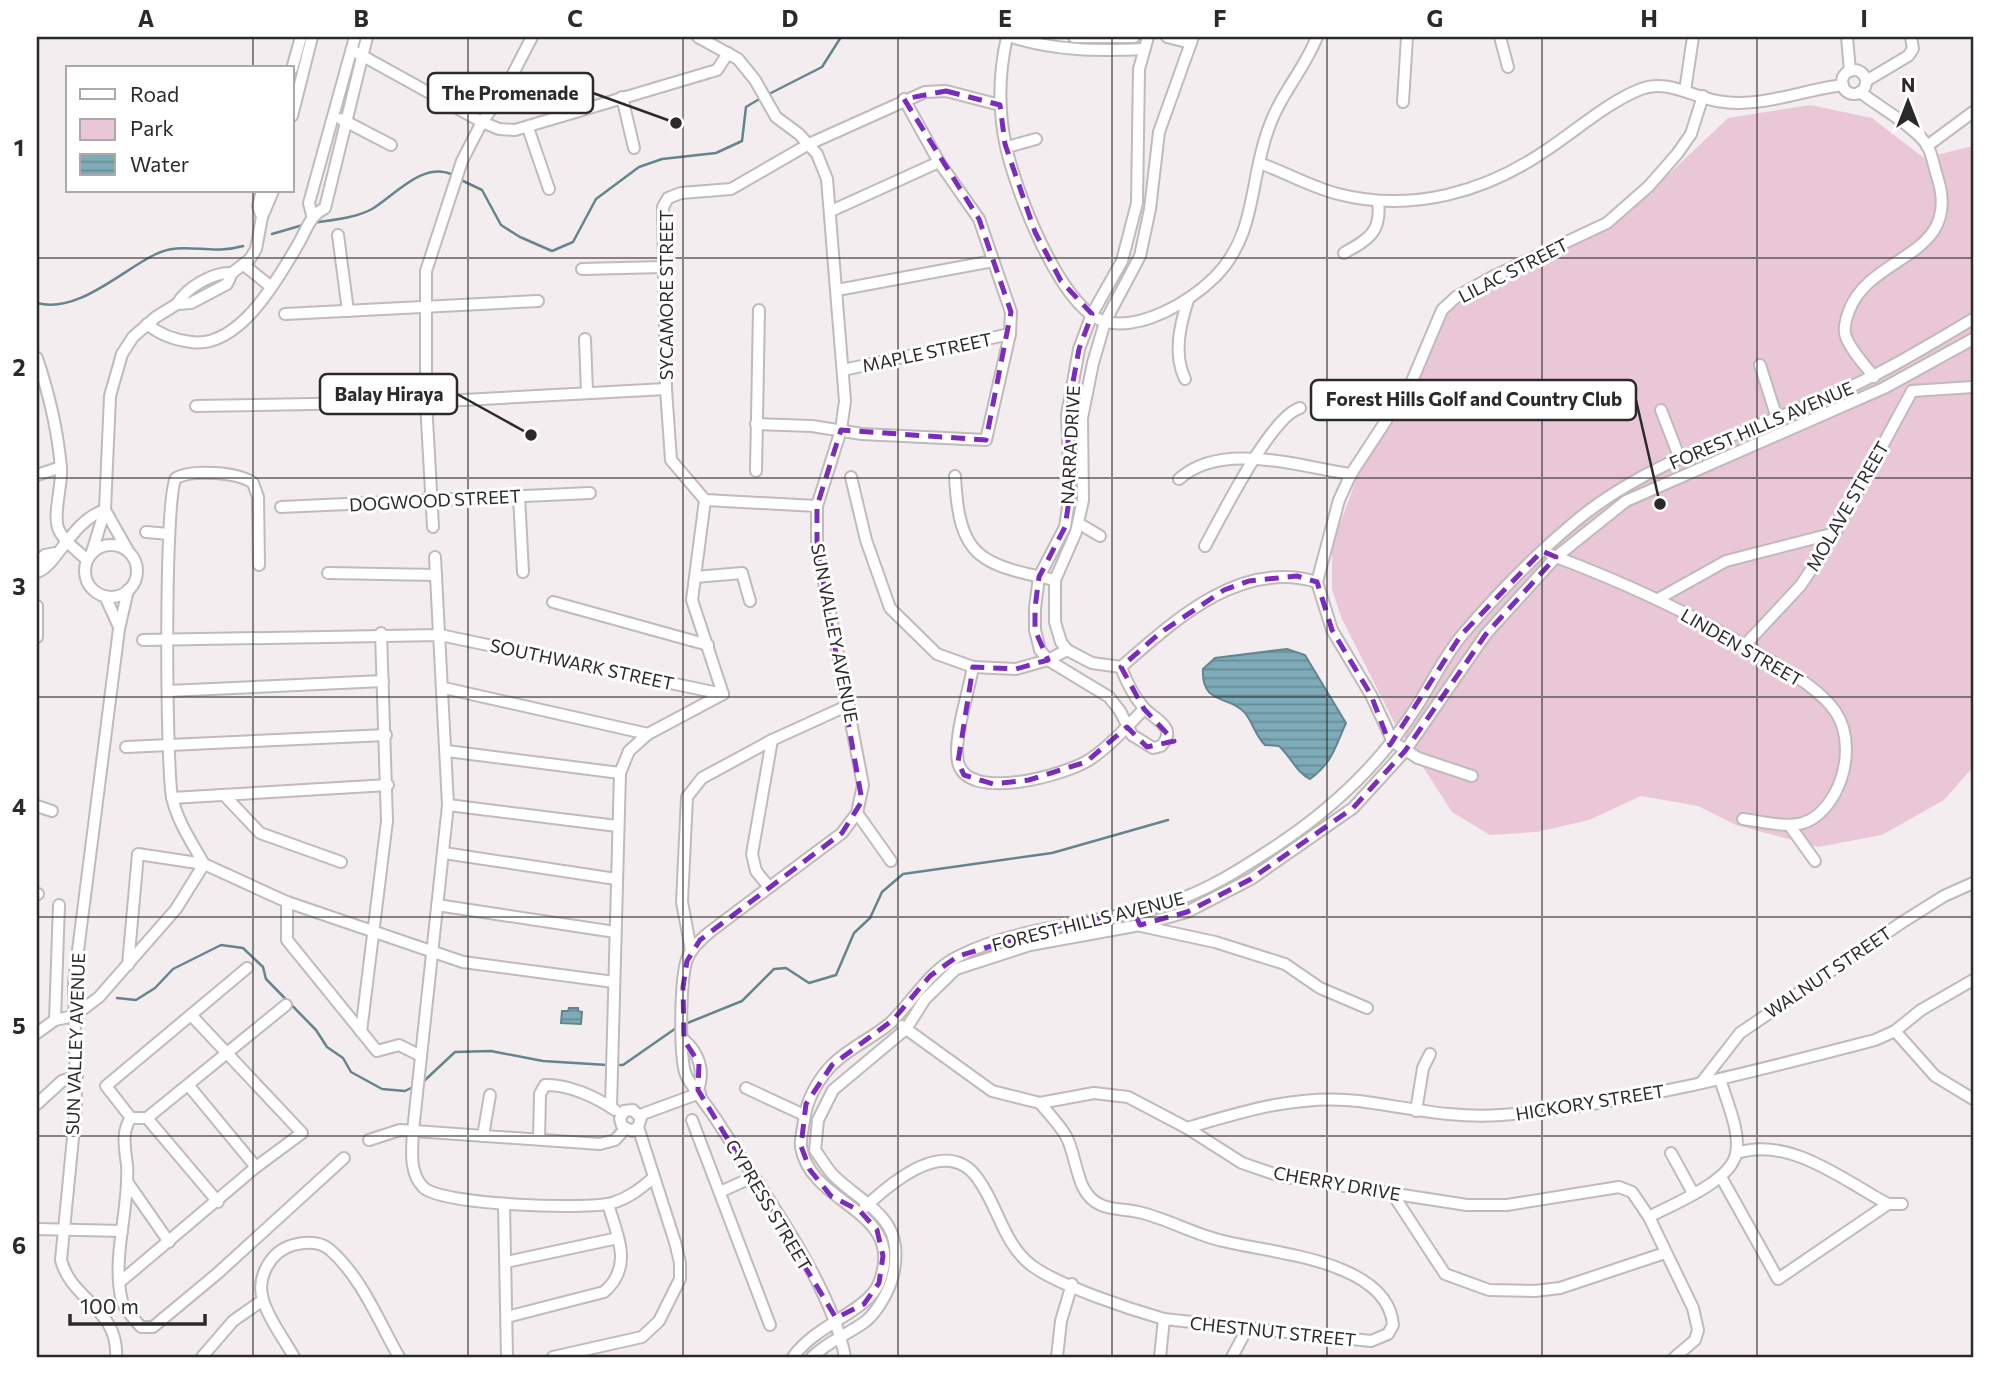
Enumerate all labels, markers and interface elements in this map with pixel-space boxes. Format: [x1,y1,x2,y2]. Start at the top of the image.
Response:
text: A [138,4,155,32]
text: B [353,4,369,32]
text: C [567,4,583,32]
text: D [782,4,799,32]
text: E [998,4,1012,32]
text: F [1213,4,1227,32]
text: G [1427,4,1443,32]
text: H [1640,4,1658,32]
text: I [1860,4,1868,32]
legend [66,66,294,192]
north arrow [1874,66,1944,136]
callout: The Promenade [428,73,593,113]
text: N [1901,73,1915,96]
text: Road [130,81,179,106]
text: The Promenade [442,81,578,104]
text: Park [130,115,174,140]
text: 1 [14,133,24,161]
text: Water [130,151,189,176]
street label: SYCAMORE STREET [655,210,677,380]
street label: LILAC STREET [1454,233,1572,307]
street label: MAPLE STREET [860,327,994,377]
text: 2 [12,353,26,381]
callout: Balay Hiraya [320,374,457,414]
street label: FOREST HILLS AVENUE [1666,376,1856,474]
callout: Forest Hills Golf and Country Club [1311,380,1636,420]
text: Balay Hiraya [335,382,443,405]
street label: NARRA DRIVE [1056,385,1084,505]
text: Forest Hills Golf and Country Club [1326,387,1622,410]
street label: MOLAVE STREET [1801,437,1893,575]
street label: DOGWOOD STREET [349,485,521,515]
street label: SUN VALLEY AVENUE [807,541,863,725]
text: 3 [12,572,26,600]
street label: LINDEN STREET [1677,603,1807,691]
street label: SOUTHWARK STREET [488,634,676,694]
text: 4 [12,792,26,820]
street label: FOREST HILLS AVENUE [989,886,1187,956]
street label: WALNUT STREET [1760,921,1896,1023]
street label: SUN VALLEY AVENUE [61,953,89,1135]
text: 5 [12,1011,26,1039]
street label: HICKORY STREET [1514,1079,1666,1125]
street label: CYPRESS STREET [721,1135,817,1275]
street label: CHERRY DRIVE [1272,1161,1402,1205]
text: 6 [12,1231,26,1259]
scale bar [70,1282,205,1326]
text: 100 m [80,1293,139,1318]
street label: CHESTNUT STREET [1189,1311,1357,1351]

